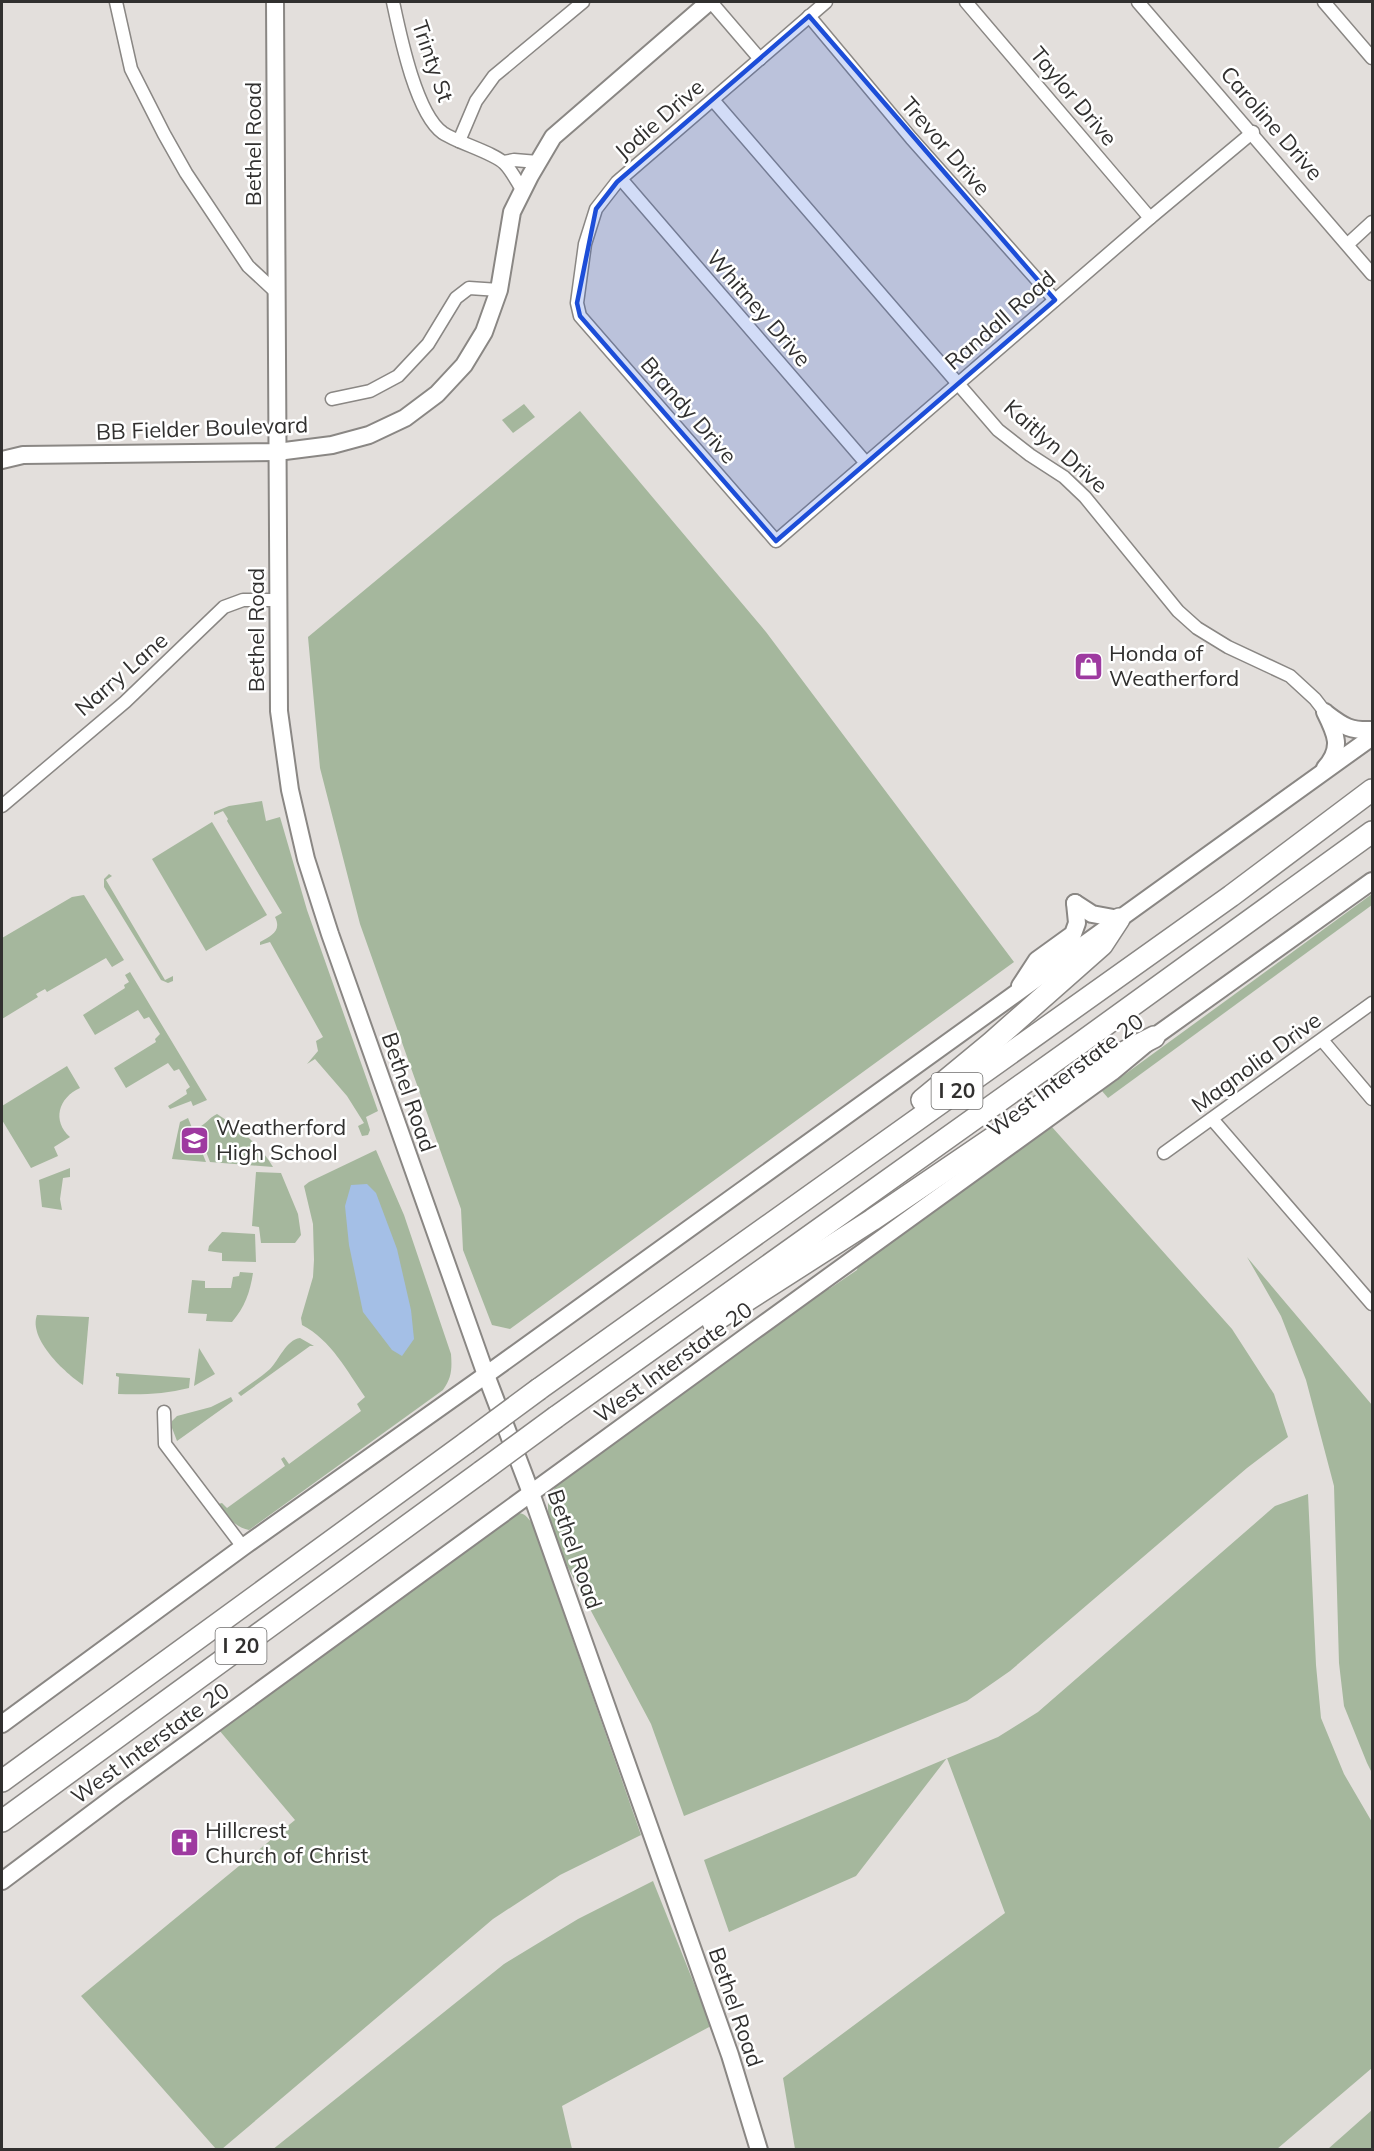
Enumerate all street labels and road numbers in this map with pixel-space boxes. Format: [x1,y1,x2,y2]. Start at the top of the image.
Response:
street label: Trinty St [406,17,460,106]
street label: Taylor Drive [1024,41,1124,151]
street label: Caroline Drive [1215,60,1329,186]
street label: Jodie Drive [609,73,709,165]
street label: Bethel Road [239,82,267,206]
street label: Trevor Drive [895,91,997,201]
street label: Whitney Drive [701,244,817,372]
street label: Randall Road [939,264,1061,376]
street label: Brandy Drive [635,351,743,469]
street label: Kaitlyn Drive [998,393,1114,499]
street label: BB Fielder Boulevard [95,410,309,446]
street label: Bethel Road [242,568,270,692]
street label: Narry Lane [69,626,173,722]
street label: Magnolia Drive [1186,1006,1326,1118]
street label: West Interstate 20 [981,1007,1149,1143]
street label: Bethel Road [376,1029,442,1155]
road number: I 20 [932,1073,982,1109]
street label: West Interstate 20 [588,1295,758,1429]
street label: Bethel Road [542,1486,608,1612]
road number: I 20 [216,1628,266,1664]
street label: West Interstate 20 [65,1676,235,1810]
street label: Bethel Road [703,1944,769,2070]

